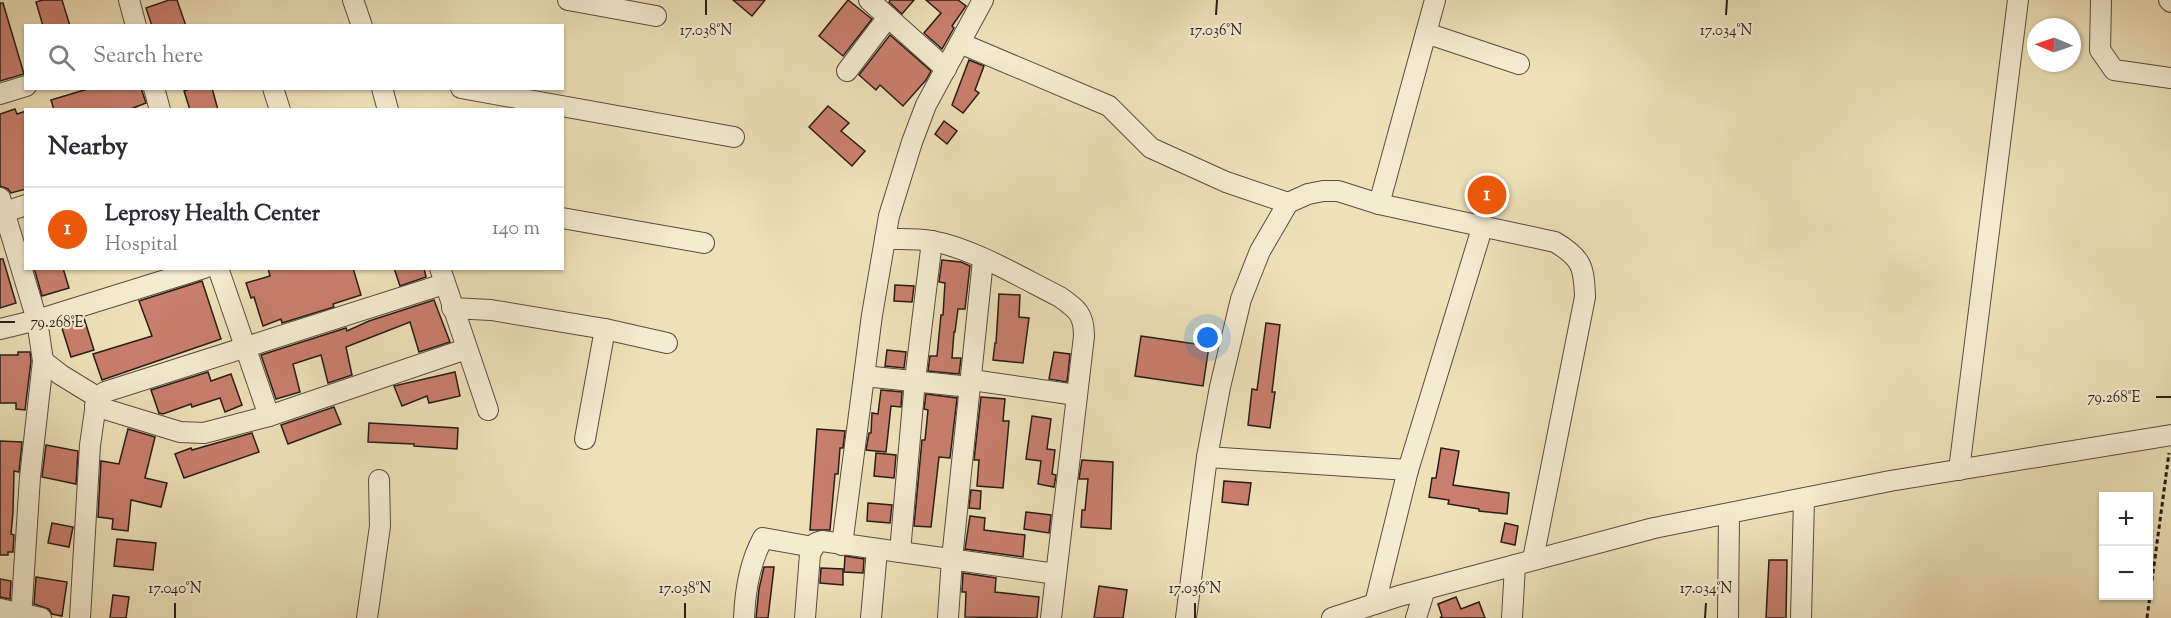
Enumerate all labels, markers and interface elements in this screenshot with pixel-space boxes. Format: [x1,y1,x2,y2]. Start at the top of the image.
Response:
north arrow [2027,18,2081,72]
text: 17.038°N [680,21,732,42]
text: 17.036°N [1190,21,1242,42]
text: 17.034°N [1700,21,1752,42]
search box [24,24,564,90]
icon: search [45,41,78,74]
text: Search here [93,41,203,73]
text: Nearby [48,129,128,166]
pin: 1 [1468,172,1506,218]
text: Leprosy Health Center [105,199,320,231]
text: 1 [64,215,71,244]
text: 140 m [492,215,540,244]
text: Hospital [105,231,178,260]
text: 79.268°E [30,313,84,334]
your location [1193,323,1222,352]
text: 79.268°E [2087,388,2141,409]
map controls [2099,492,2153,600]
button: + [2099,492,2153,546]
button: − [2099,546,2153,600]
text: 17.040°N [148,579,202,600]
text: 17.038°N [659,579,711,600]
text: 17.036°N [1169,579,1221,600]
text: 17.034°N [1680,579,1732,600]

